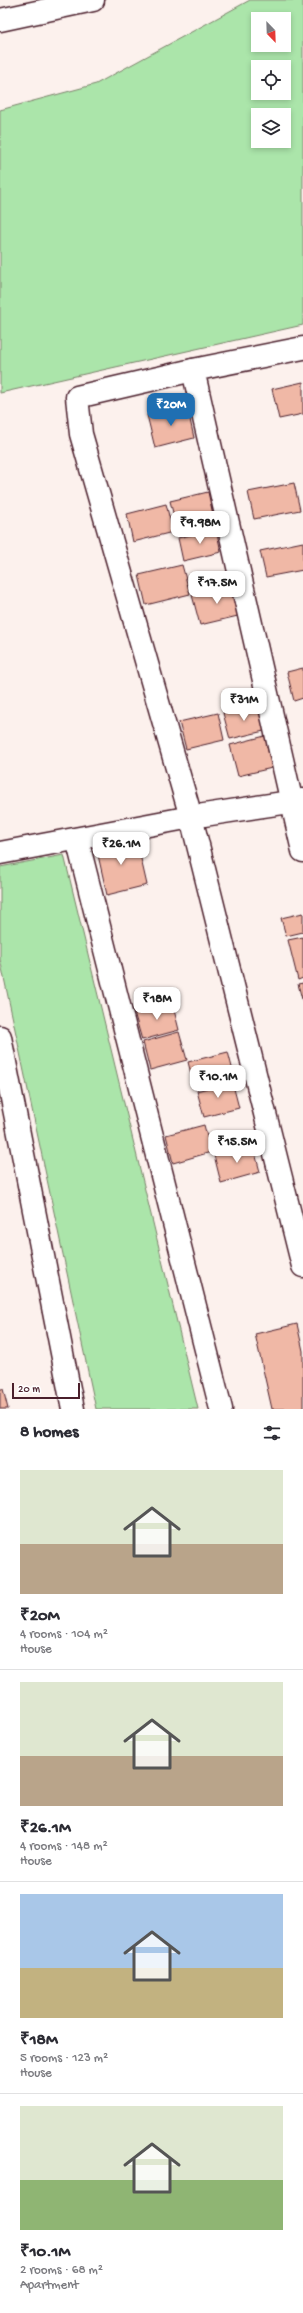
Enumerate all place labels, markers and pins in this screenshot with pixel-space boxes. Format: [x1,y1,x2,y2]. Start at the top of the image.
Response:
pin: ₹20M [147,393,195,427]
pin: ₹9.98M [167,511,233,545]
pin: ₹17.5M [184,571,250,605]
pin: ₹31M [220,688,268,722]
pin: ₹26.1M [88,832,154,866]
pin: ₹18M [133,987,181,1021]
pin: ₹10.1M [185,1065,251,1099]
pin: ₹15.5M [204,1130,270,1164]

